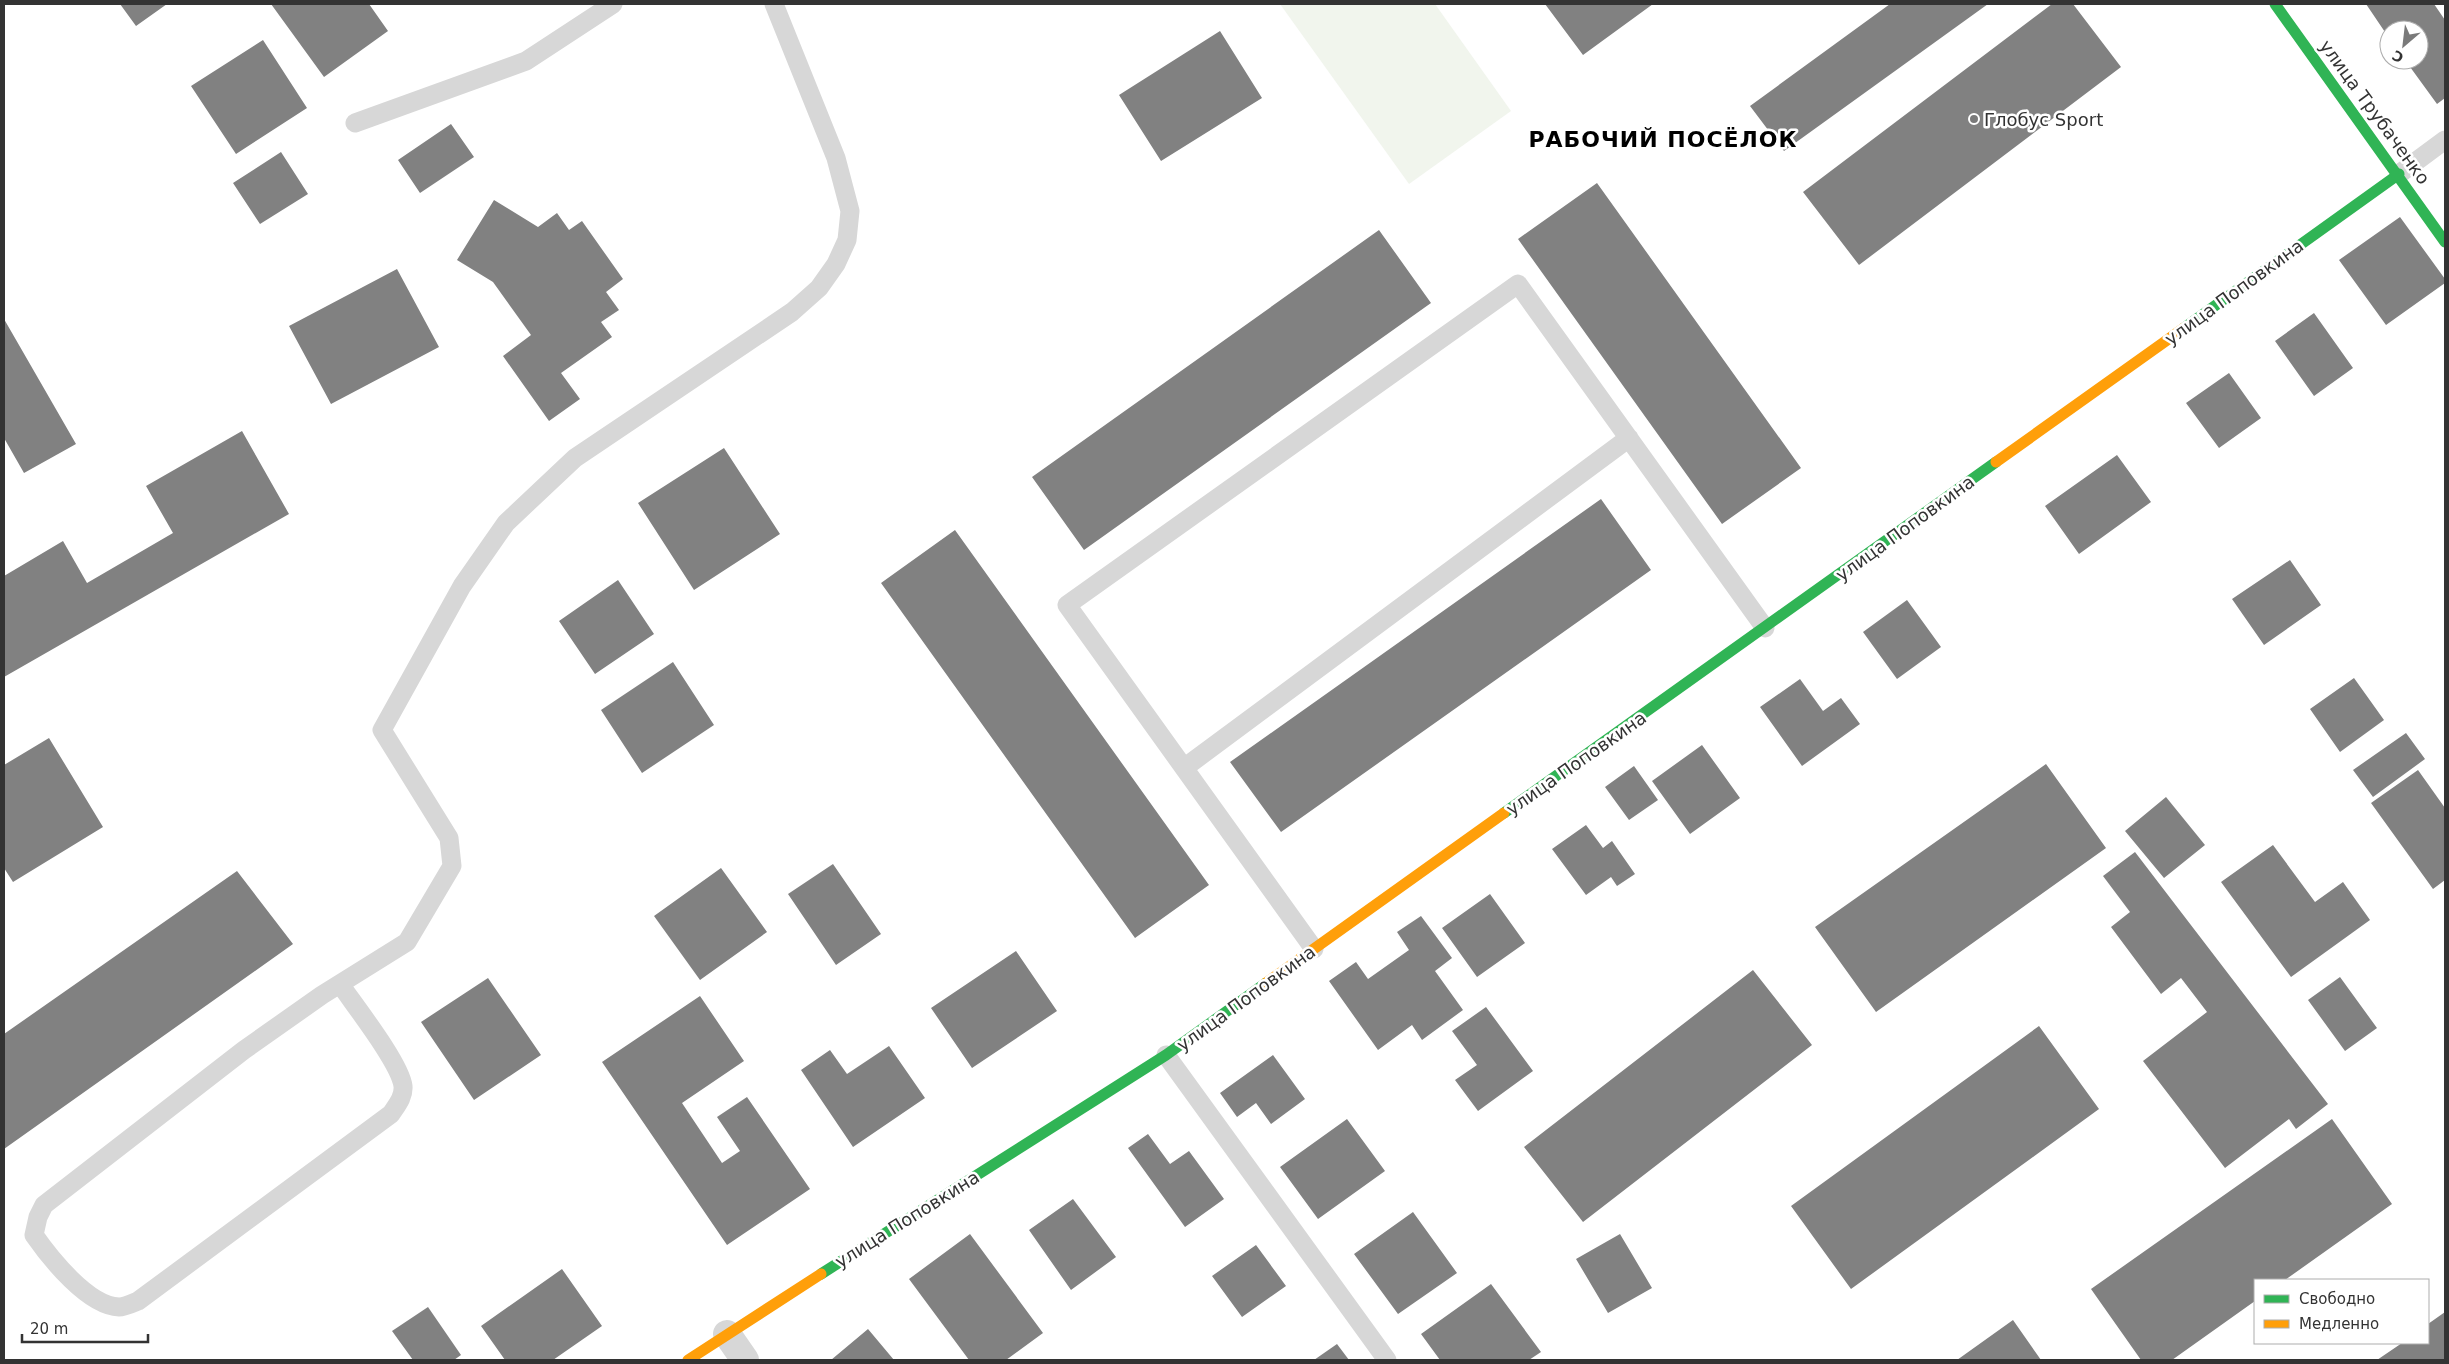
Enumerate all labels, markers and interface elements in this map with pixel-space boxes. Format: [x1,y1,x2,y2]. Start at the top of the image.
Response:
north arrow [2379,20,2429,70]
street label: улица Трубаченко [2316,36,2434,188]
text: С [2390,47,2406,66]
place label: Глобус Sport [1984,109,2103,130]
marker: Глобус Sport [1968,113,1980,125]
district label: РАБОЧИЙ ПОСЁЛОК [1528,127,1798,152]
street label: улица Поповкина [2161,235,2307,349]
street label: улица Поповкина [1832,471,1978,585]
street label: улица Поповкина [1502,707,1650,819]
street label: улица Поповкина [1173,941,1319,1055]
street label: улица Поповкина [831,1166,983,1272]
legend [2254,1279,2429,1344]
text: Свободно [2299,1290,2375,1308]
scale bar [22,1312,149,1344]
text: Медленно [2299,1315,2379,1333]
text: 20 m [30,1320,68,1338]

